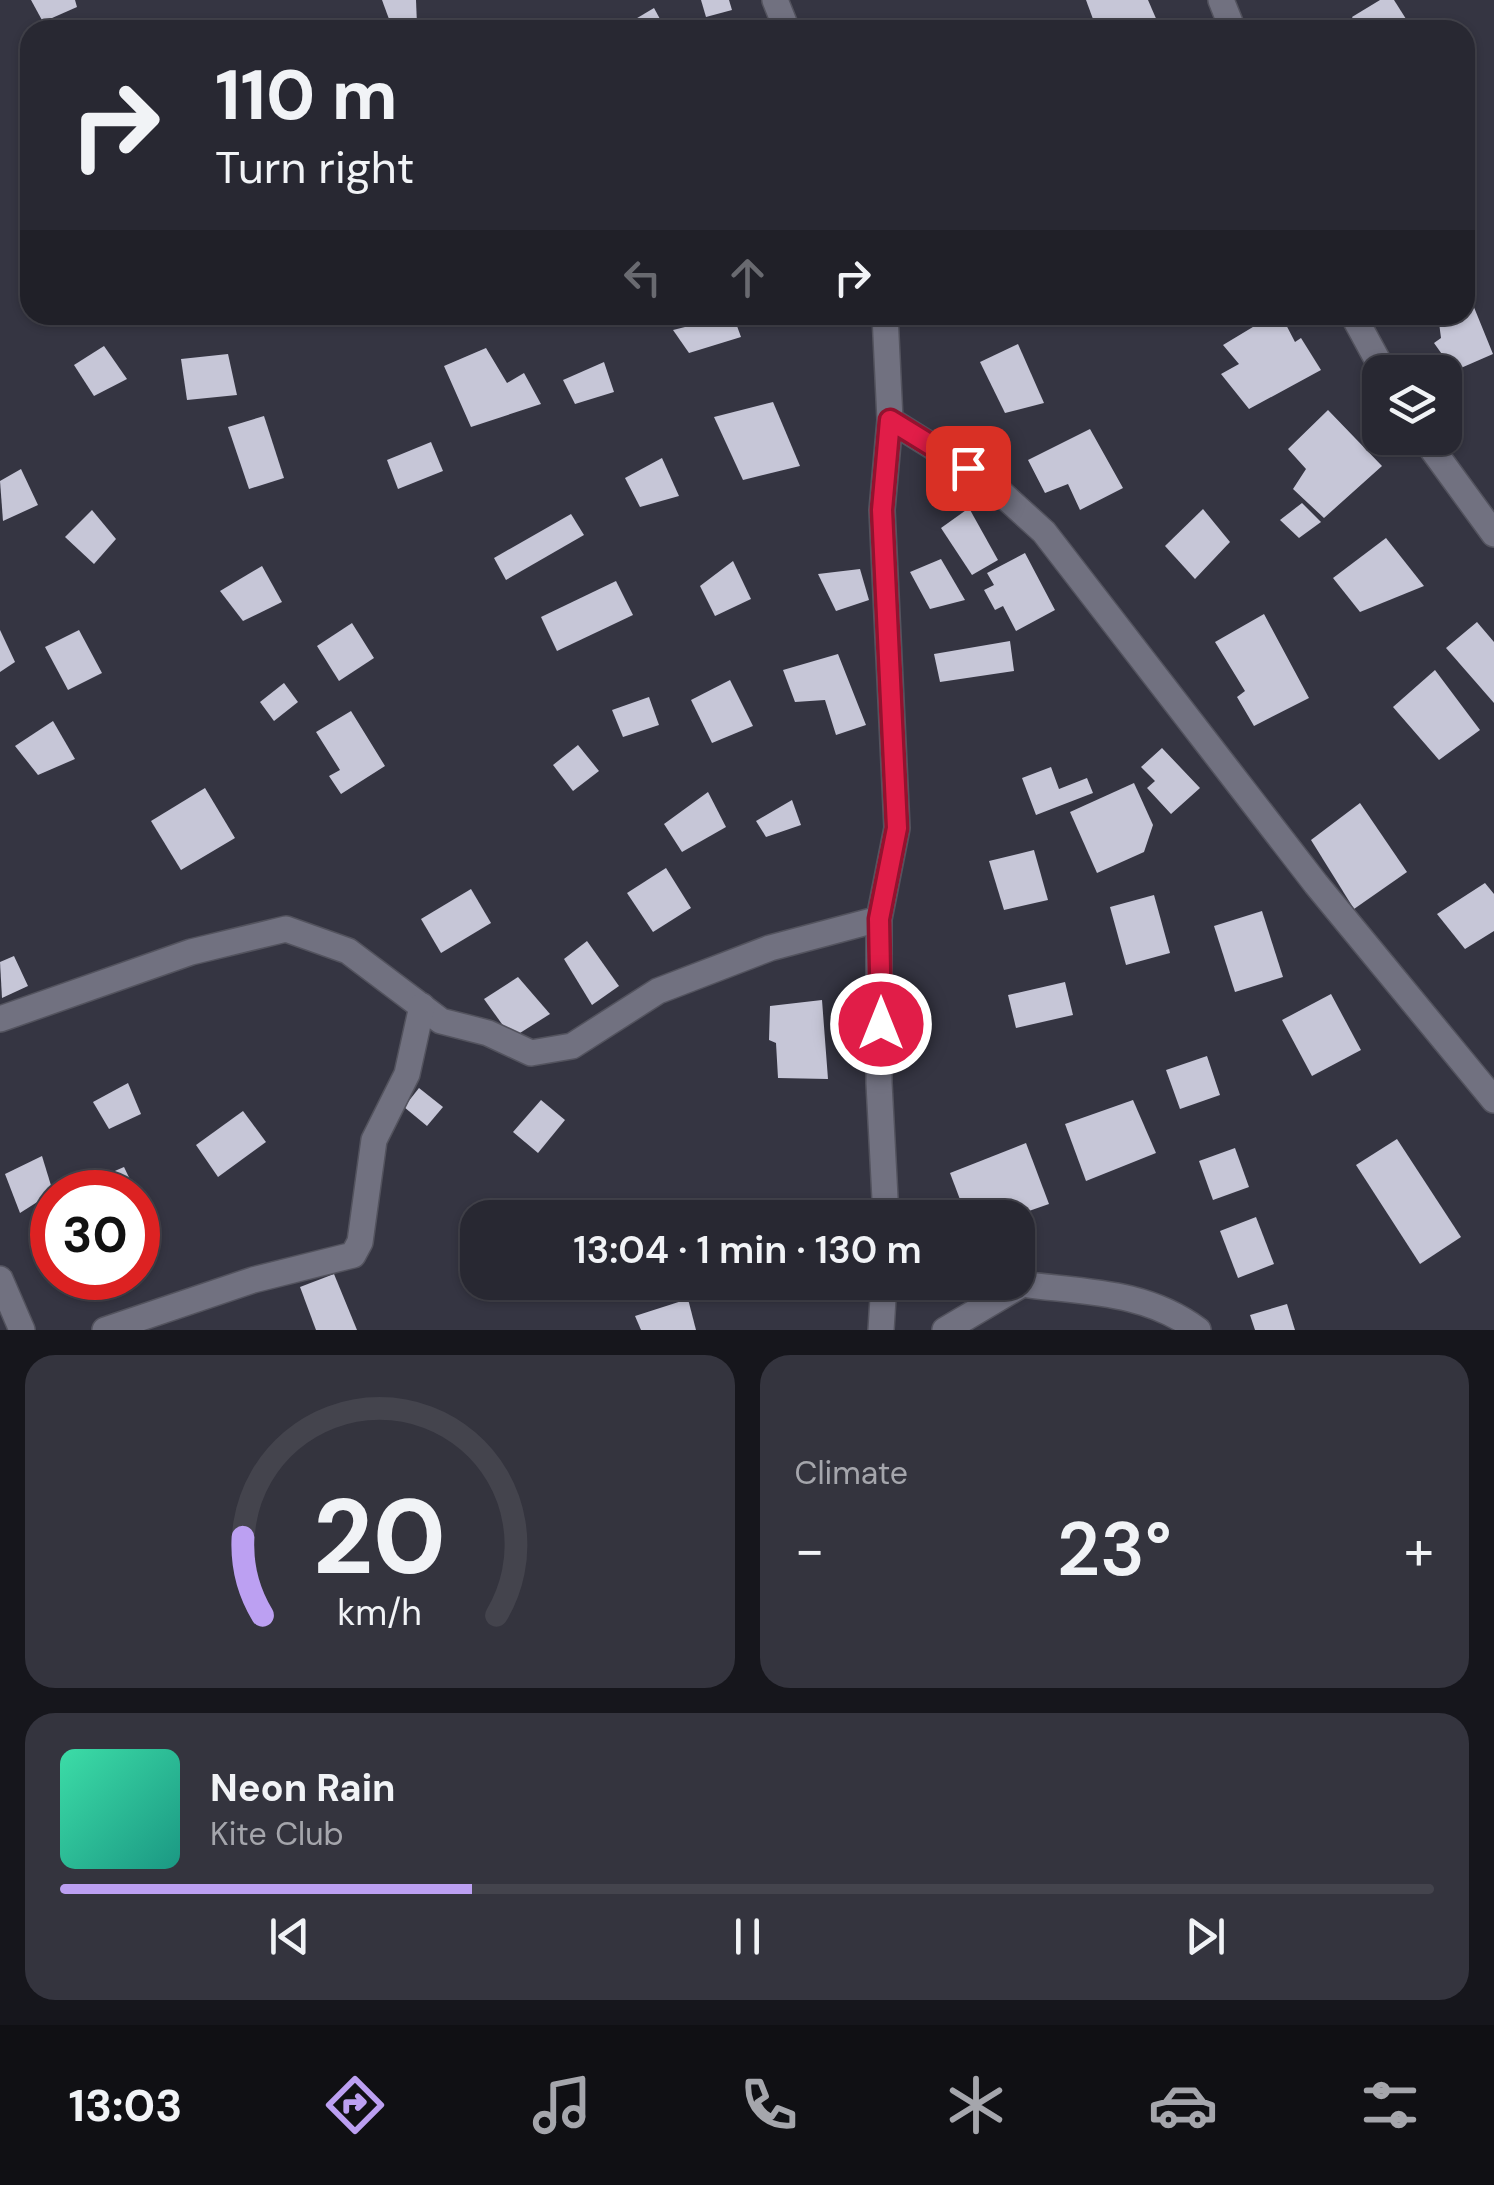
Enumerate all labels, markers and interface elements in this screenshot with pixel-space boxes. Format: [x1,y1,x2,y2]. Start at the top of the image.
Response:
text: 110 m [215,50,398,141]
icon: right [50,60,180,190]
text: Turn right [215,138,414,197]
icon: left [615,250,670,305]
icon: ahead [720,250,775,305]
icon: right [825,250,880,305]
map controls [1362,355,1462,455]
button: layers [1362,355,1462,455]
pin [926,426,1011,511]
icon: arrive [941,441,996,496]
position arrow [829,972,933,1076]
speed limit sign: 30 [30,1170,160,1300]
text: 13:04 · 1 min · 130 m [573,1225,922,1275]
text: Climate [795,1452,908,1494]
text: 20 [313,1470,446,1605]
text: 23° [1057,1501,1172,1598]
text: − [795,1514,825,1586]
text: + [1404,1514,1434,1586]
text: km/h [338,1590,422,1636]
text: Neon Rain [210,1763,395,1813]
text: Kite Club [210,1813,344,1855]
icon: previous [262,1909,317,1964]
icon: pause [720,1909,775,1964]
icon: next [1178,1909,1233,1964]
icon: directions [320,2070,390,2140]
icon: music [527,2070,597,2140]
icon: phone [734,2070,804,2140]
icon: climate [941,2070,1011,2140]
icon: car [1148,2070,1218,2140]
icon: filters [1355,2070,1425,2140]
text: 13:03 [69,2076,182,2135]

